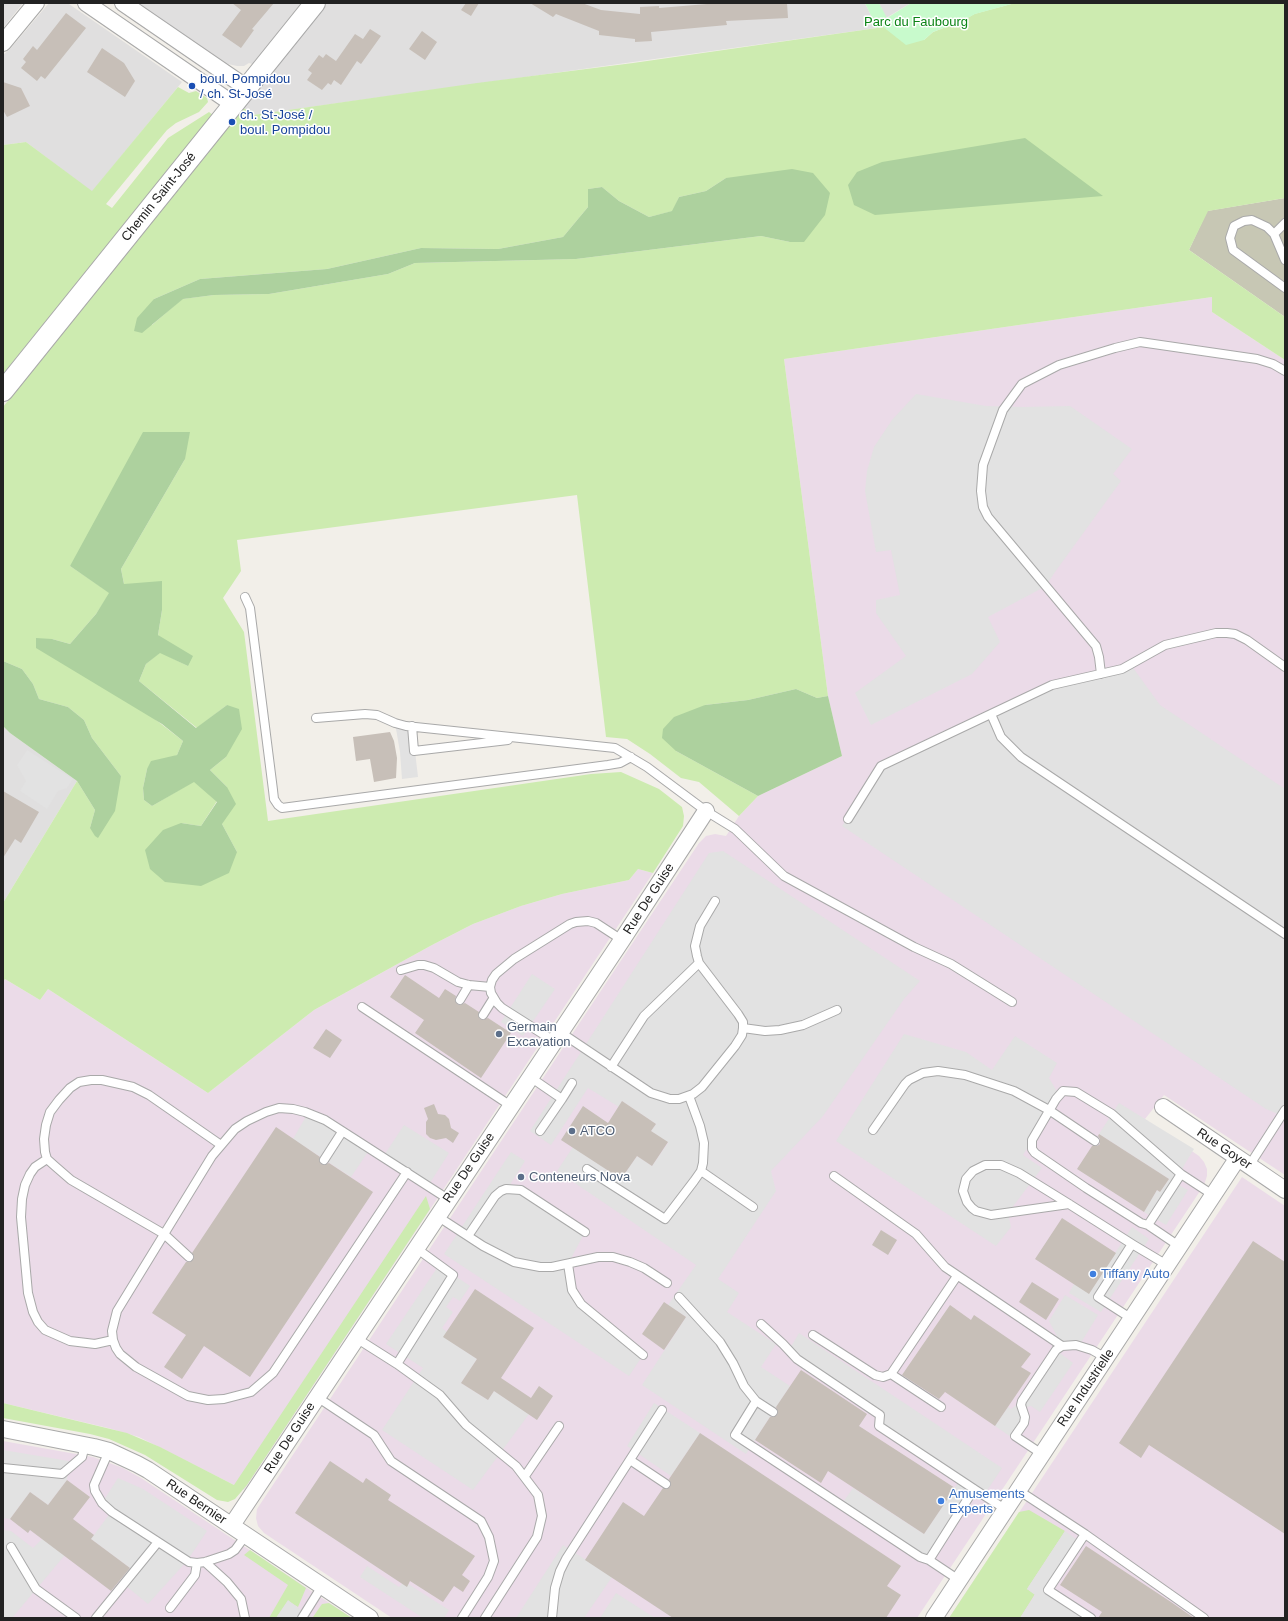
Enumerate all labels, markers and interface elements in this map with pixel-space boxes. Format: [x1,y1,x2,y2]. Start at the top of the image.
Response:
park label: Parc du Faubourg [864,14,968,30]
place label: boul. Pompidou / ch. St-José [200,71,290,102]
marker: boul. Pompidou / ch. St-José [187,81,197,91]
place label: ch. St-José / boul. Pompidou [240,107,330,138]
marker: ch. St-José / boul. Pompidou [227,117,237,127]
street label: Chemin Saint-José [118,149,200,245]
street label: Rue De Guise [620,861,678,937]
place label: Germain Excavation [507,1019,571,1050]
marker: Germain Excavation [494,1029,504,1039]
place label: ATCO [580,1123,615,1139]
street label: Rue Goyer [1194,1125,1254,1173]
marker: ATCO [567,1126,577,1136]
street label: Rue De Guise [440,1130,498,1206]
place label: Conteneurs Nova [529,1169,630,1185]
marker: Conteneurs Nova [516,1172,526,1182]
place label: Tiffany Auto [1101,1266,1170,1282]
marker: Tiffany Auto [1088,1269,1098,1279]
street label: Rue Industrielle [1054,1346,1118,1430]
street label: Rue De Guise [261,1400,319,1476]
street label: Rue Bernier [163,1476,229,1528]
place label: Amusements Experts [949,1486,1025,1517]
marker: Amusements Experts [936,1496,946,1506]

